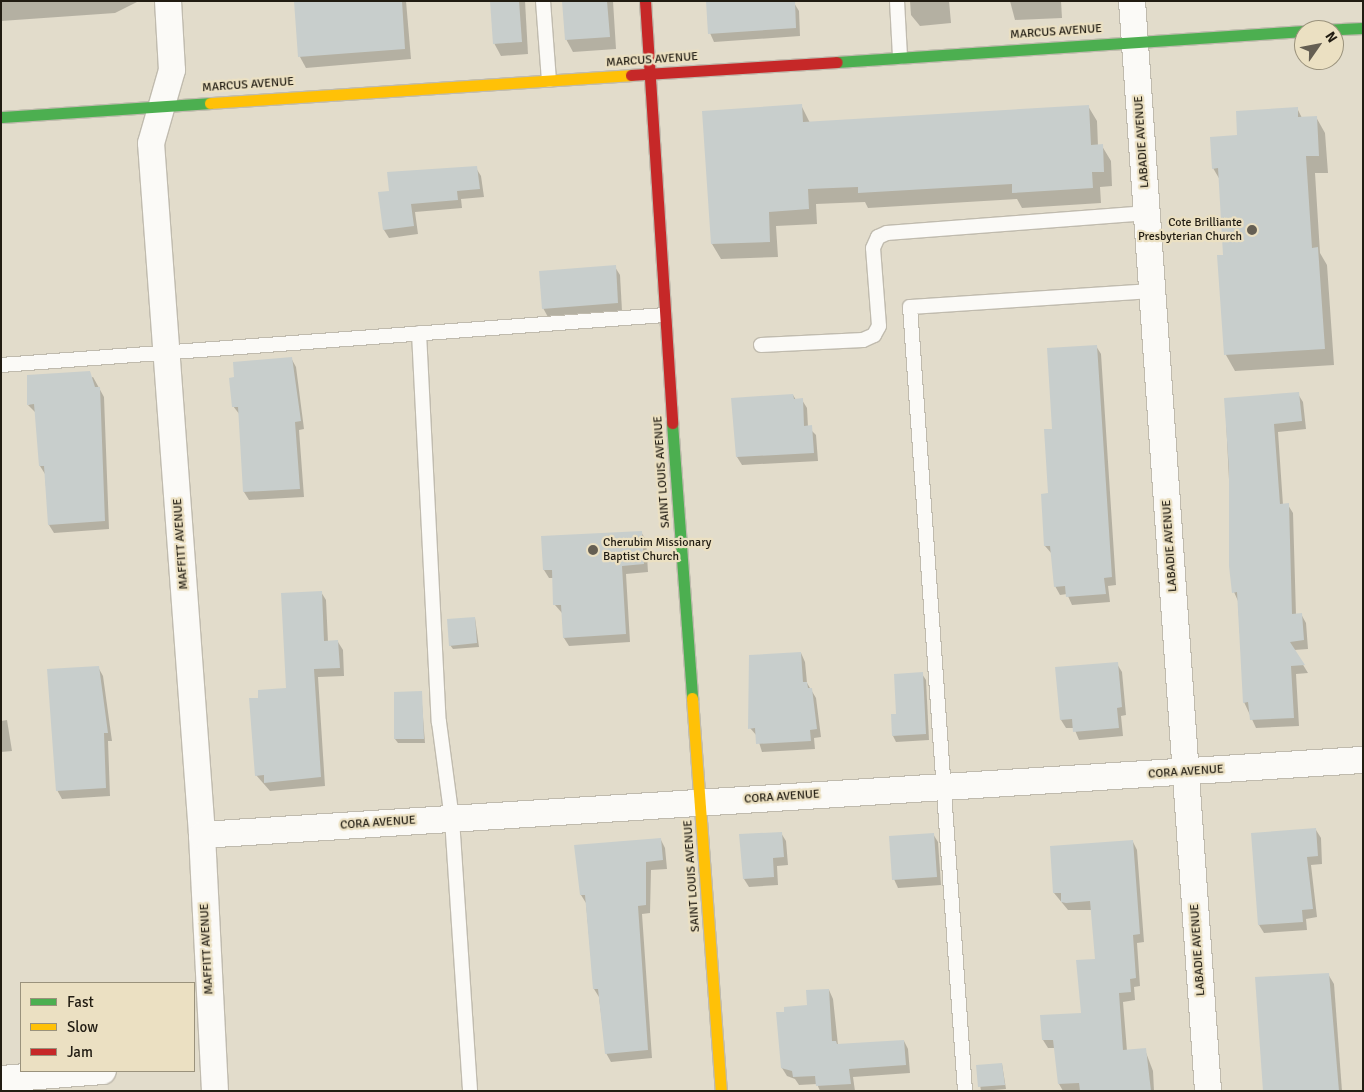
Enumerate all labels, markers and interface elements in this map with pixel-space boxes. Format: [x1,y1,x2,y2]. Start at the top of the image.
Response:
north arrow [1294,20,1344,70]
street label: MARCUS AVENUE [1010,22,1102,42]
text: N [1321,28,1341,46]
street label: MARCUS AVENUE [606,50,698,70]
street label: MARCUS AVENUE [202,75,294,95]
street label: LABADIE AVENUE [1132,96,1152,188]
place label: Cote Brilliante Presbyterian Church [1138,216,1242,244]
marker: Cote Brilliante Presbyterian Church [1246,224,1258,236]
street label: SAINT LOUIS AVENUE [651,415,673,529]
street label: MAFFITT AVENUE [171,498,191,590]
street label: LABADIE AVENUE [1160,500,1180,592]
place label: Cherubim Missionary Baptist Church [603,536,711,564]
marker: Cherubim Missionary Baptist Church [587,544,599,556]
street label: CORA AVENUE [1148,762,1224,782]
street label: CORA AVENUE [744,787,820,807]
street label: CORA AVENUE [340,813,416,833]
street label: SAINT LOUIS AVENUE [681,819,703,933]
street label: MAFFITT AVENUE [197,903,217,995]
street label: LABADIE AVENUE [1188,904,1208,996]
legend [20,982,195,1072]
text: Fast [67,993,94,1011]
text: Slow [67,1018,98,1036]
text: Jam [67,1043,93,1061]

